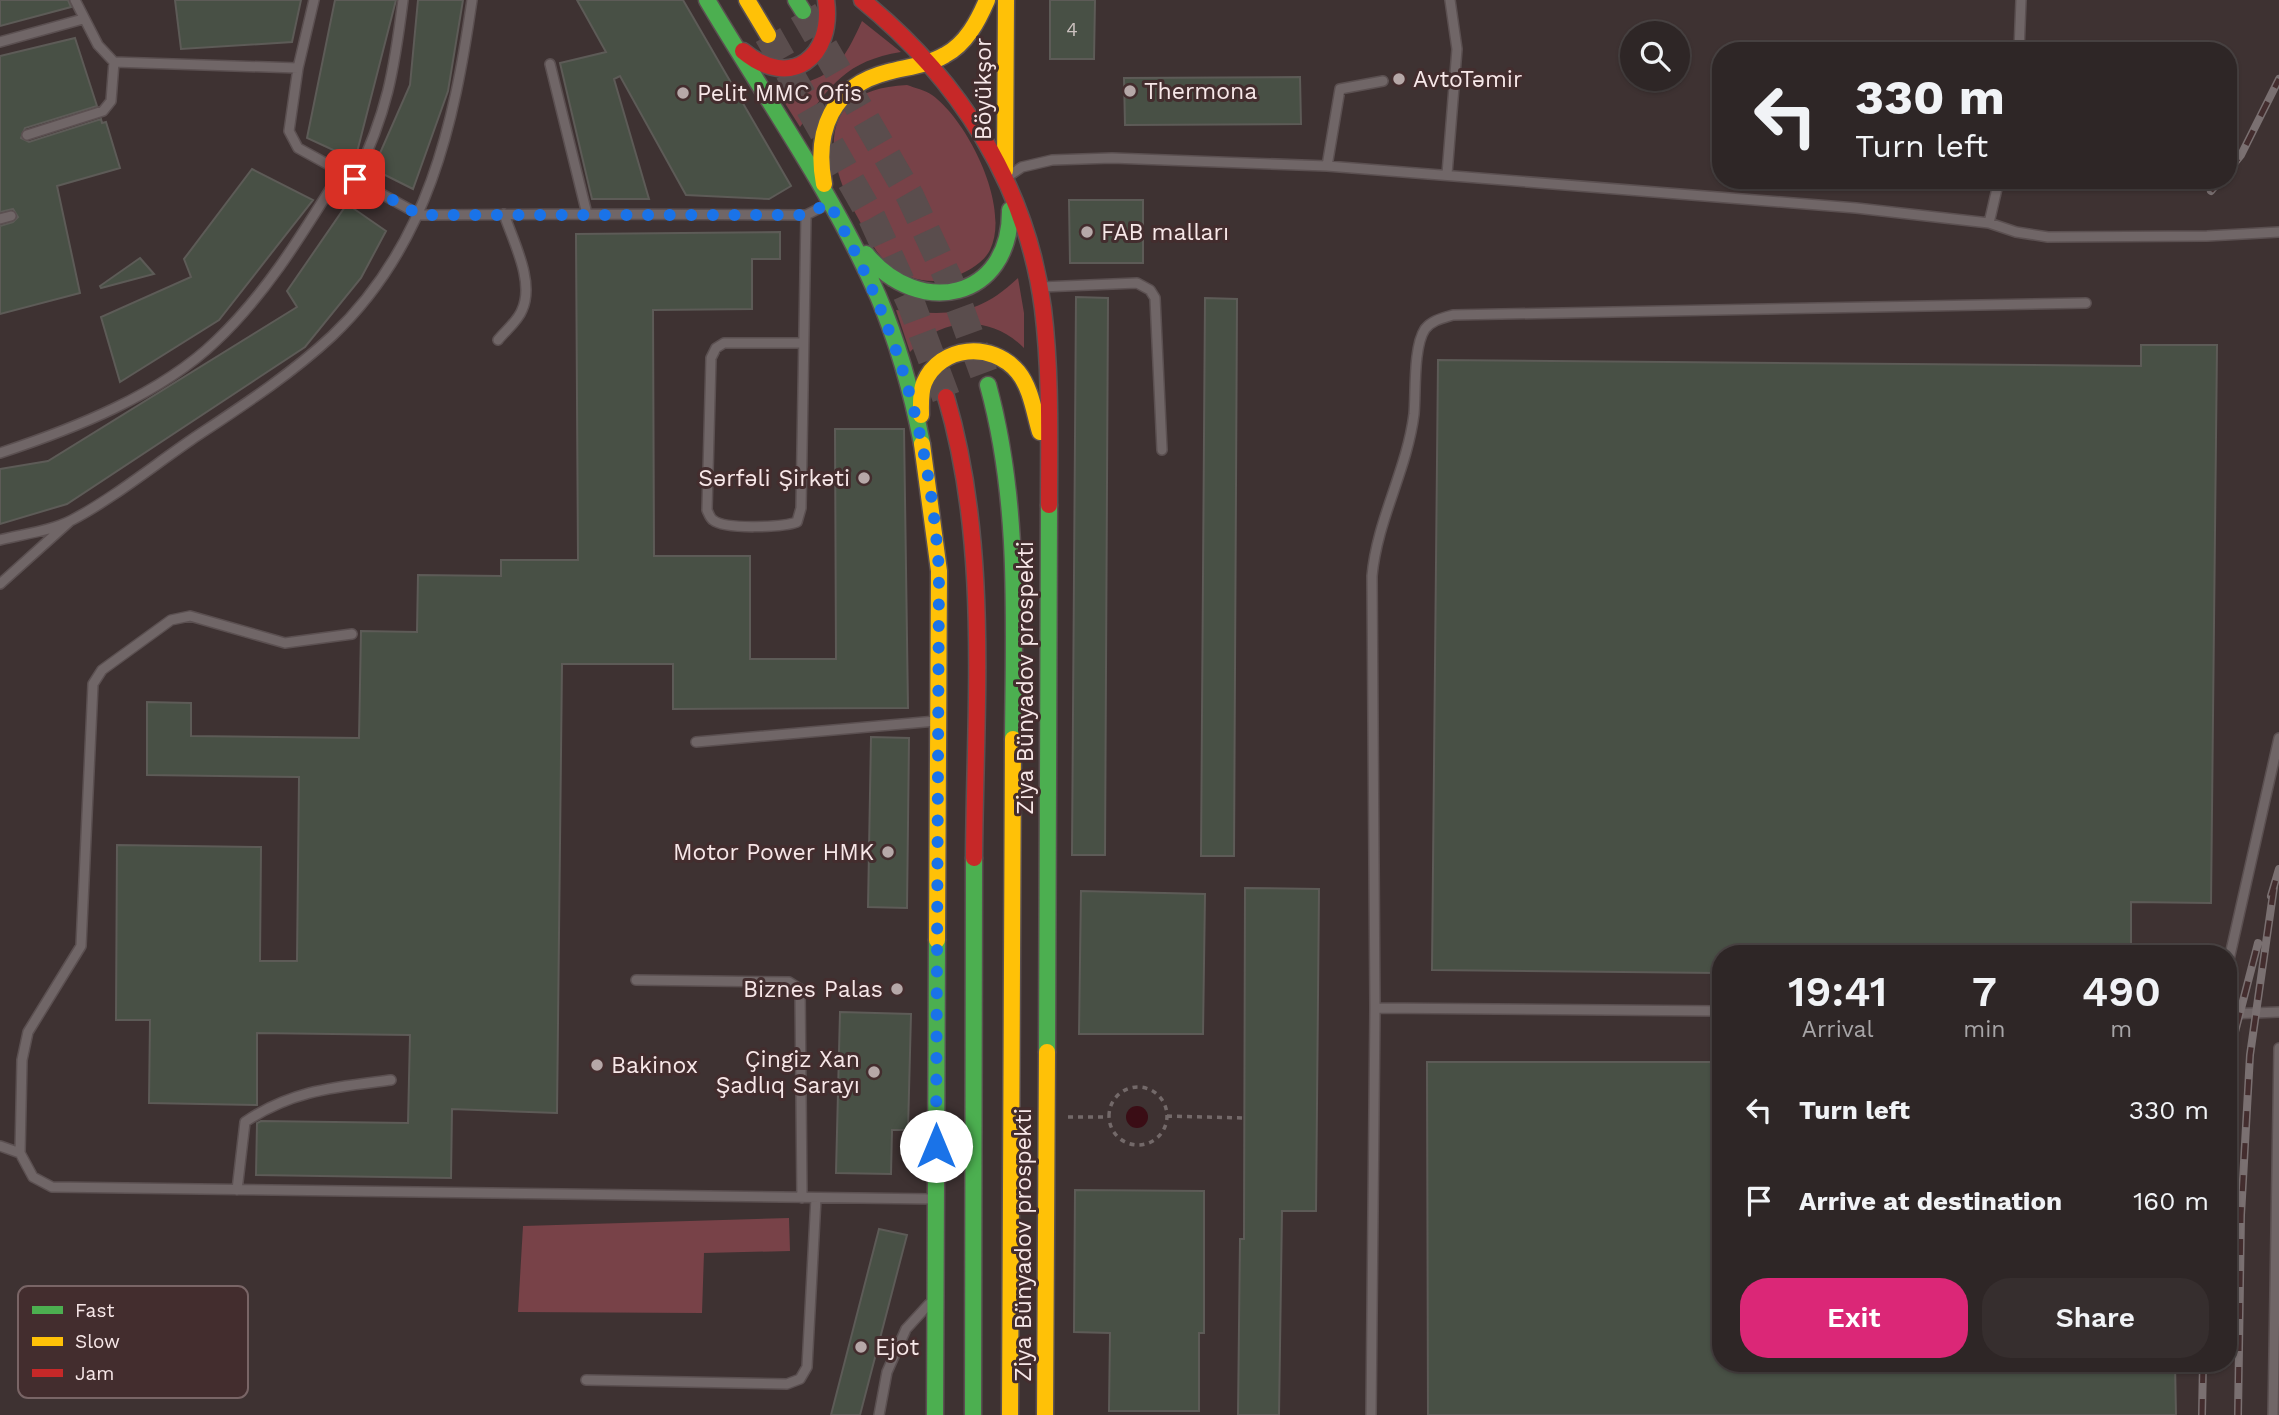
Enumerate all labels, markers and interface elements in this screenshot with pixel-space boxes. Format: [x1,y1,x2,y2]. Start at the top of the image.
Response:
house number: 4 [1066,18,1078,41]
map controls [1620,21,1690,91]
button: search [1620,21,1690,91]
street label: Böyükşor [970,38,997,140]
place label: AvtoTəmir [1413,66,1522,93]
text: 330 m [1855,68,2005,126]
icon: left [1740,70,1831,161]
marker: AvtoTəmir [1391,71,1407,87]
place label: Thermona [1144,78,1257,105]
place label: Pelit MMC Ofis [697,80,862,107]
marker: Thermona [1122,83,1138,99]
marker: Pelit MMC Ofis [675,85,691,101]
text: Turn left [1855,127,1988,165]
pin [325,149,385,209]
icon: arrive [336,160,374,198]
place label: FAB malları [1101,219,1229,246]
marker: FAB malları [1079,224,1095,240]
place label: Sərfəli Şirkəti [698,465,850,492]
marker: Sərfəli Şirkəti [856,470,872,486]
street label: Ziya Bünyadov prospekti [1012,541,1039,815]
place label: Motor Power HMK [673,839,874,866]
marker: Motor Power HMK [880,844,896,860]
text: 19:41 [1788,967,1887,1016]
text: 7 [1972,967,1997,1016]
text: 490 [2082,967,2161,1016]
place label: Biznes Palas [743,976,883,1003]
marker: Biznes Palas [889,981,905,997]
text: Arrival [1802,1016,1874,1043]
text: min [1963,1016,2006,1043]
text: m [2110,1016,2132,1043]
place label: Çingiz Xan Şadlıq Sarayı [716,1046,860,1099]
place label: Bakinox [611,1052,698,1079]
marker: Bakinox [589,1057,605,1073]
marker: Çingiz Xan Şadlıq Sarayı [866,1064,882,1080]
icon: left [1740,1091,1778,1129]
text: Turn left [1799,1095,1910,1125]
text: 330 m [2129,1095,2209,1125]
street label: Ziya Bünyadov prospekti [1010,1108,1037,1382]
position arrow [899,1109,973,1183]
icon: arrive [1740,1182,1778,1220]
text: Arrive at destination [1799,1186,2062,1216]
text: 160 m [2133,1186,2209,1216]
button: Exit [1740,1278,1968,1358]
button: Share [1982,1278,2209,1358]
legend [18,1286,248,1398]
text: Fast [75,1299,114,1322]
text: Slow [75,1330,120,1353]
place label: Ejot [875,1334,919,1361]
marker: Ejot [853,1339,869,1355]
text: Jam [75,1362,114,1385]

